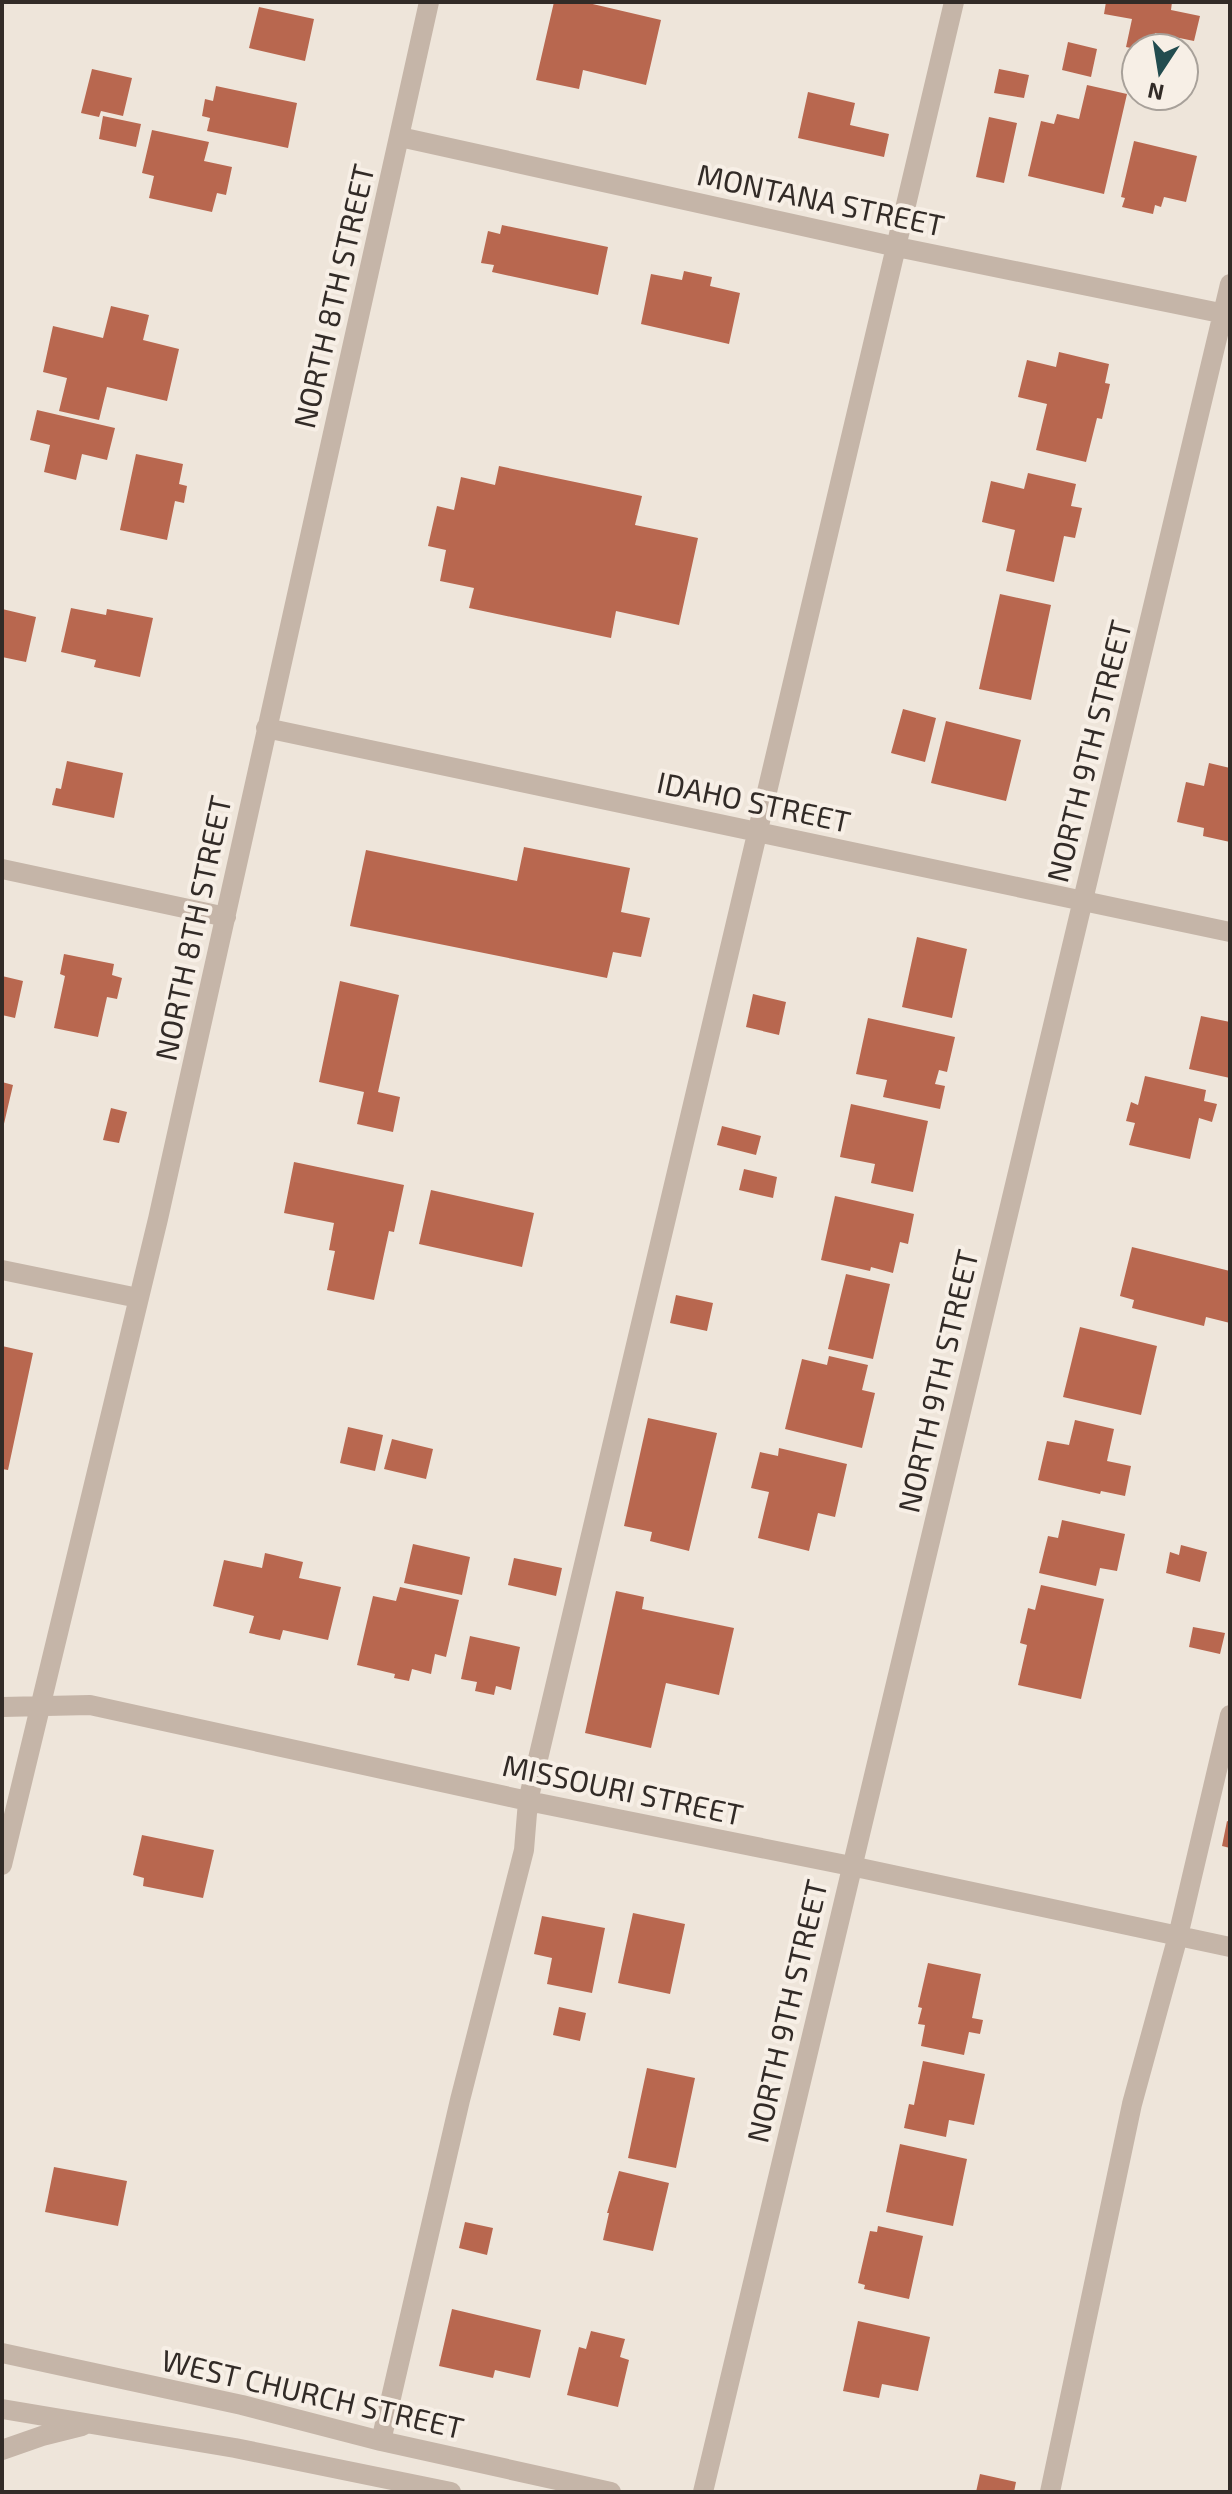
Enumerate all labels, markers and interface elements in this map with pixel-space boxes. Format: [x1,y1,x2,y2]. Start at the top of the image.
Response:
north arrow [1120,32,1200,112]
text: N [1145,78,1166,107]
street label: MONTANA STREET [694,155,948,243]
street label: NORTH 8TH STREET [285,161,381,431]
street label: NORTH 9TH STREET [1038,616,1138,886]
street label: IDAHO STREET [654,763,854,839]
street label: NORTH 8TH STREET [146,792,238,1064]
street label: NORTH 9TH STREET [889,1246,985,1516]
street label: MISSOURI STREET [500,1746,746,1832]
street label: NORTH 9TH STREET [738,1876,834,2146]
street label: WEST CHURCH STREET [158,2341,468,2445]

